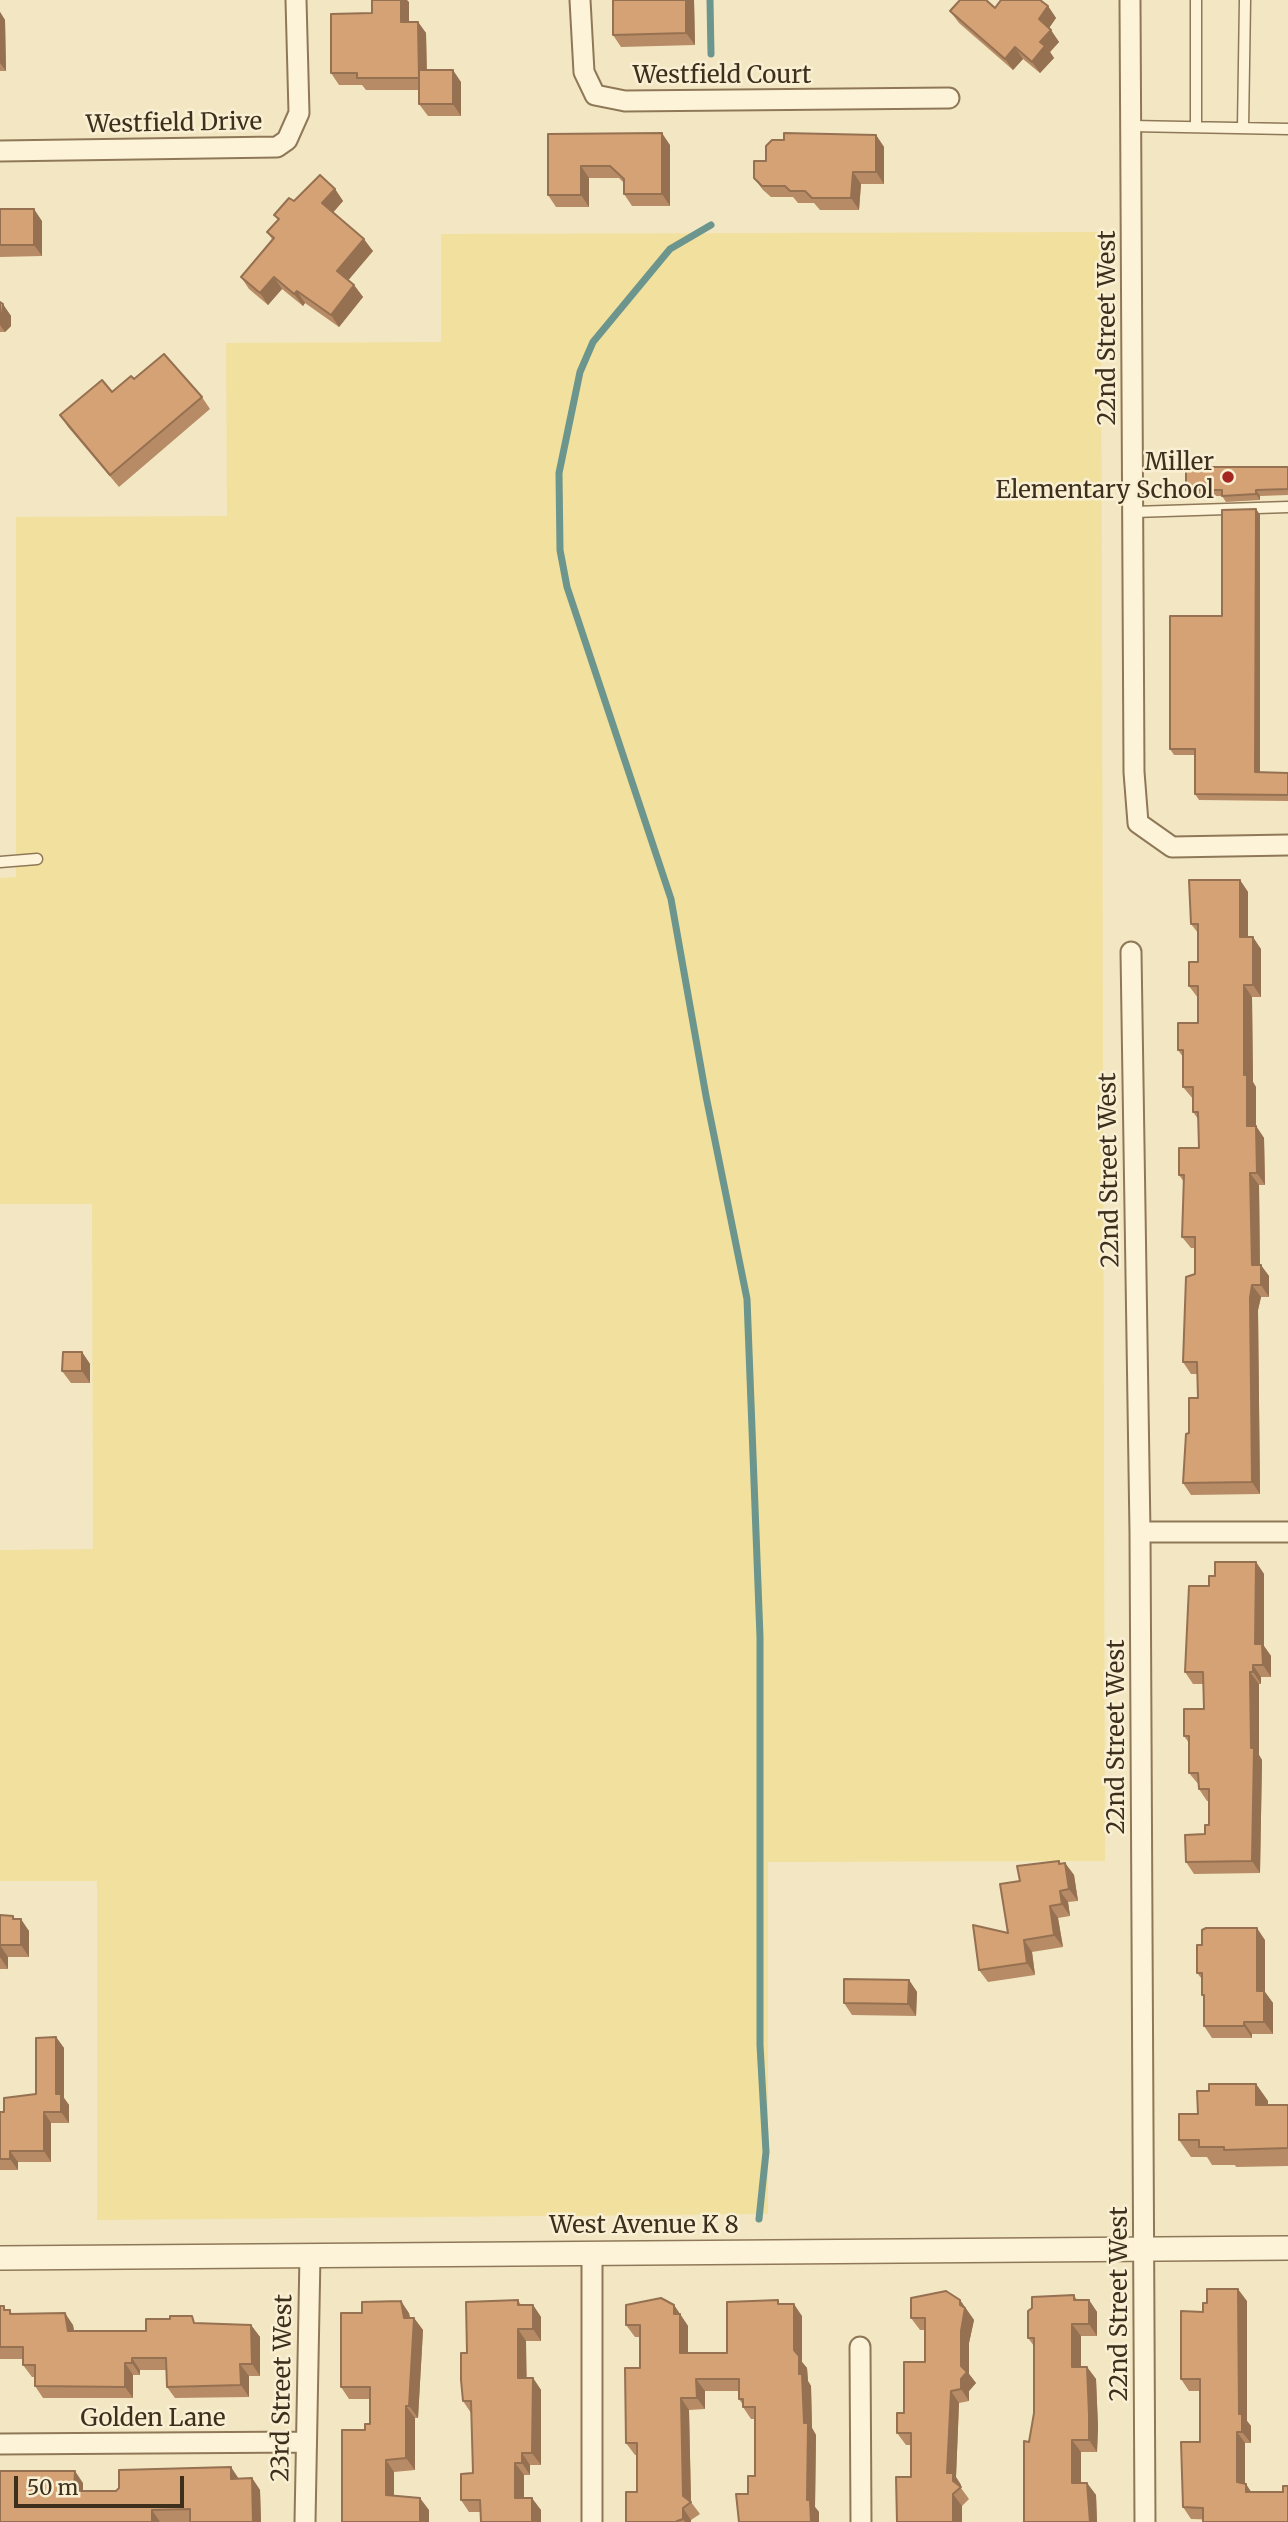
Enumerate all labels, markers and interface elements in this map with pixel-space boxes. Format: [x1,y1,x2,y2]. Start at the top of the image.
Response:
street label: Westfield Court [633,62,811,90]
street label: Westfield Drive [86,108,262,140]
street label: 22nd Street West [1094,230,1122,426]
place label: Miller Elementary School [995,449,1214,505]
marker: Miller Elementary School [1220,469,1236,485]
street label: 22nd Street West [1094,1072,1126,1268]
street label: 22nd Street West [1103,1639,1131,1835]
street label: 22nd Street West [1106,2206,1134,2402]
street label: West Avenue K 8 [549,2212,739,2240]
street label: 23rd Street West [267,2294,299,2482]
street label: Golden Lane [81,2405,225,2433]
scale bar [18,2462,187,2506]
text: 50 m [27,2474,78,2501]

